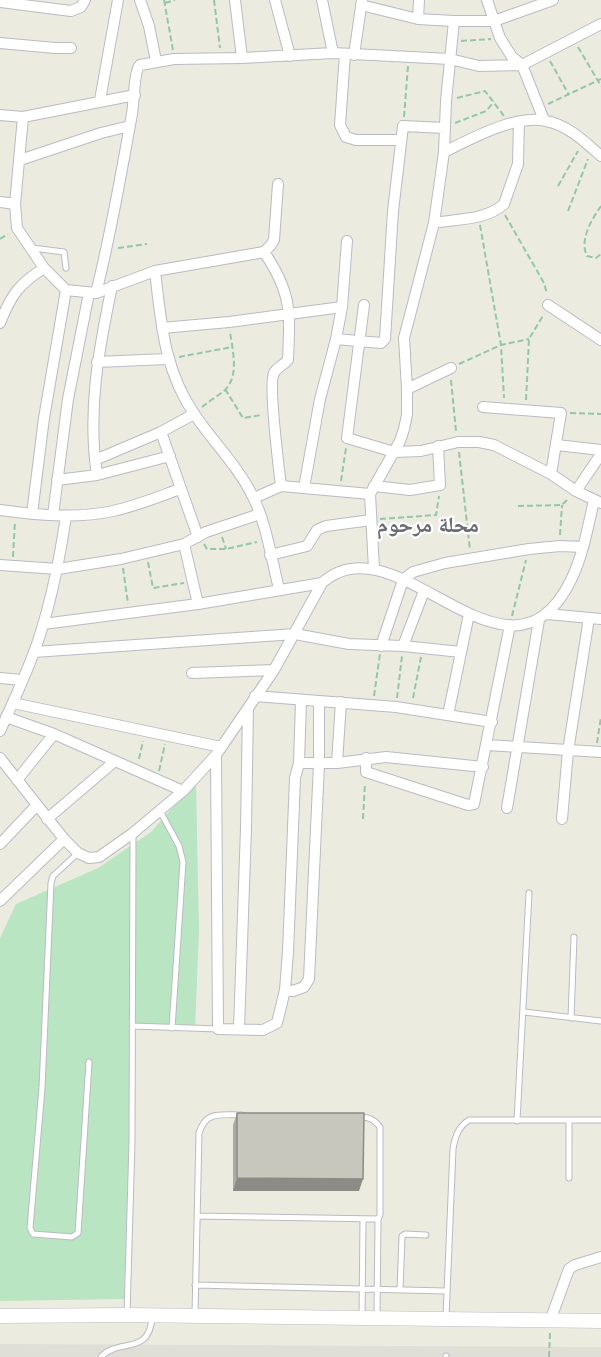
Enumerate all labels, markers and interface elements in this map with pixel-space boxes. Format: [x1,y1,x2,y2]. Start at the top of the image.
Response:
district label: محلة مرحوم [377,513,479,539]

